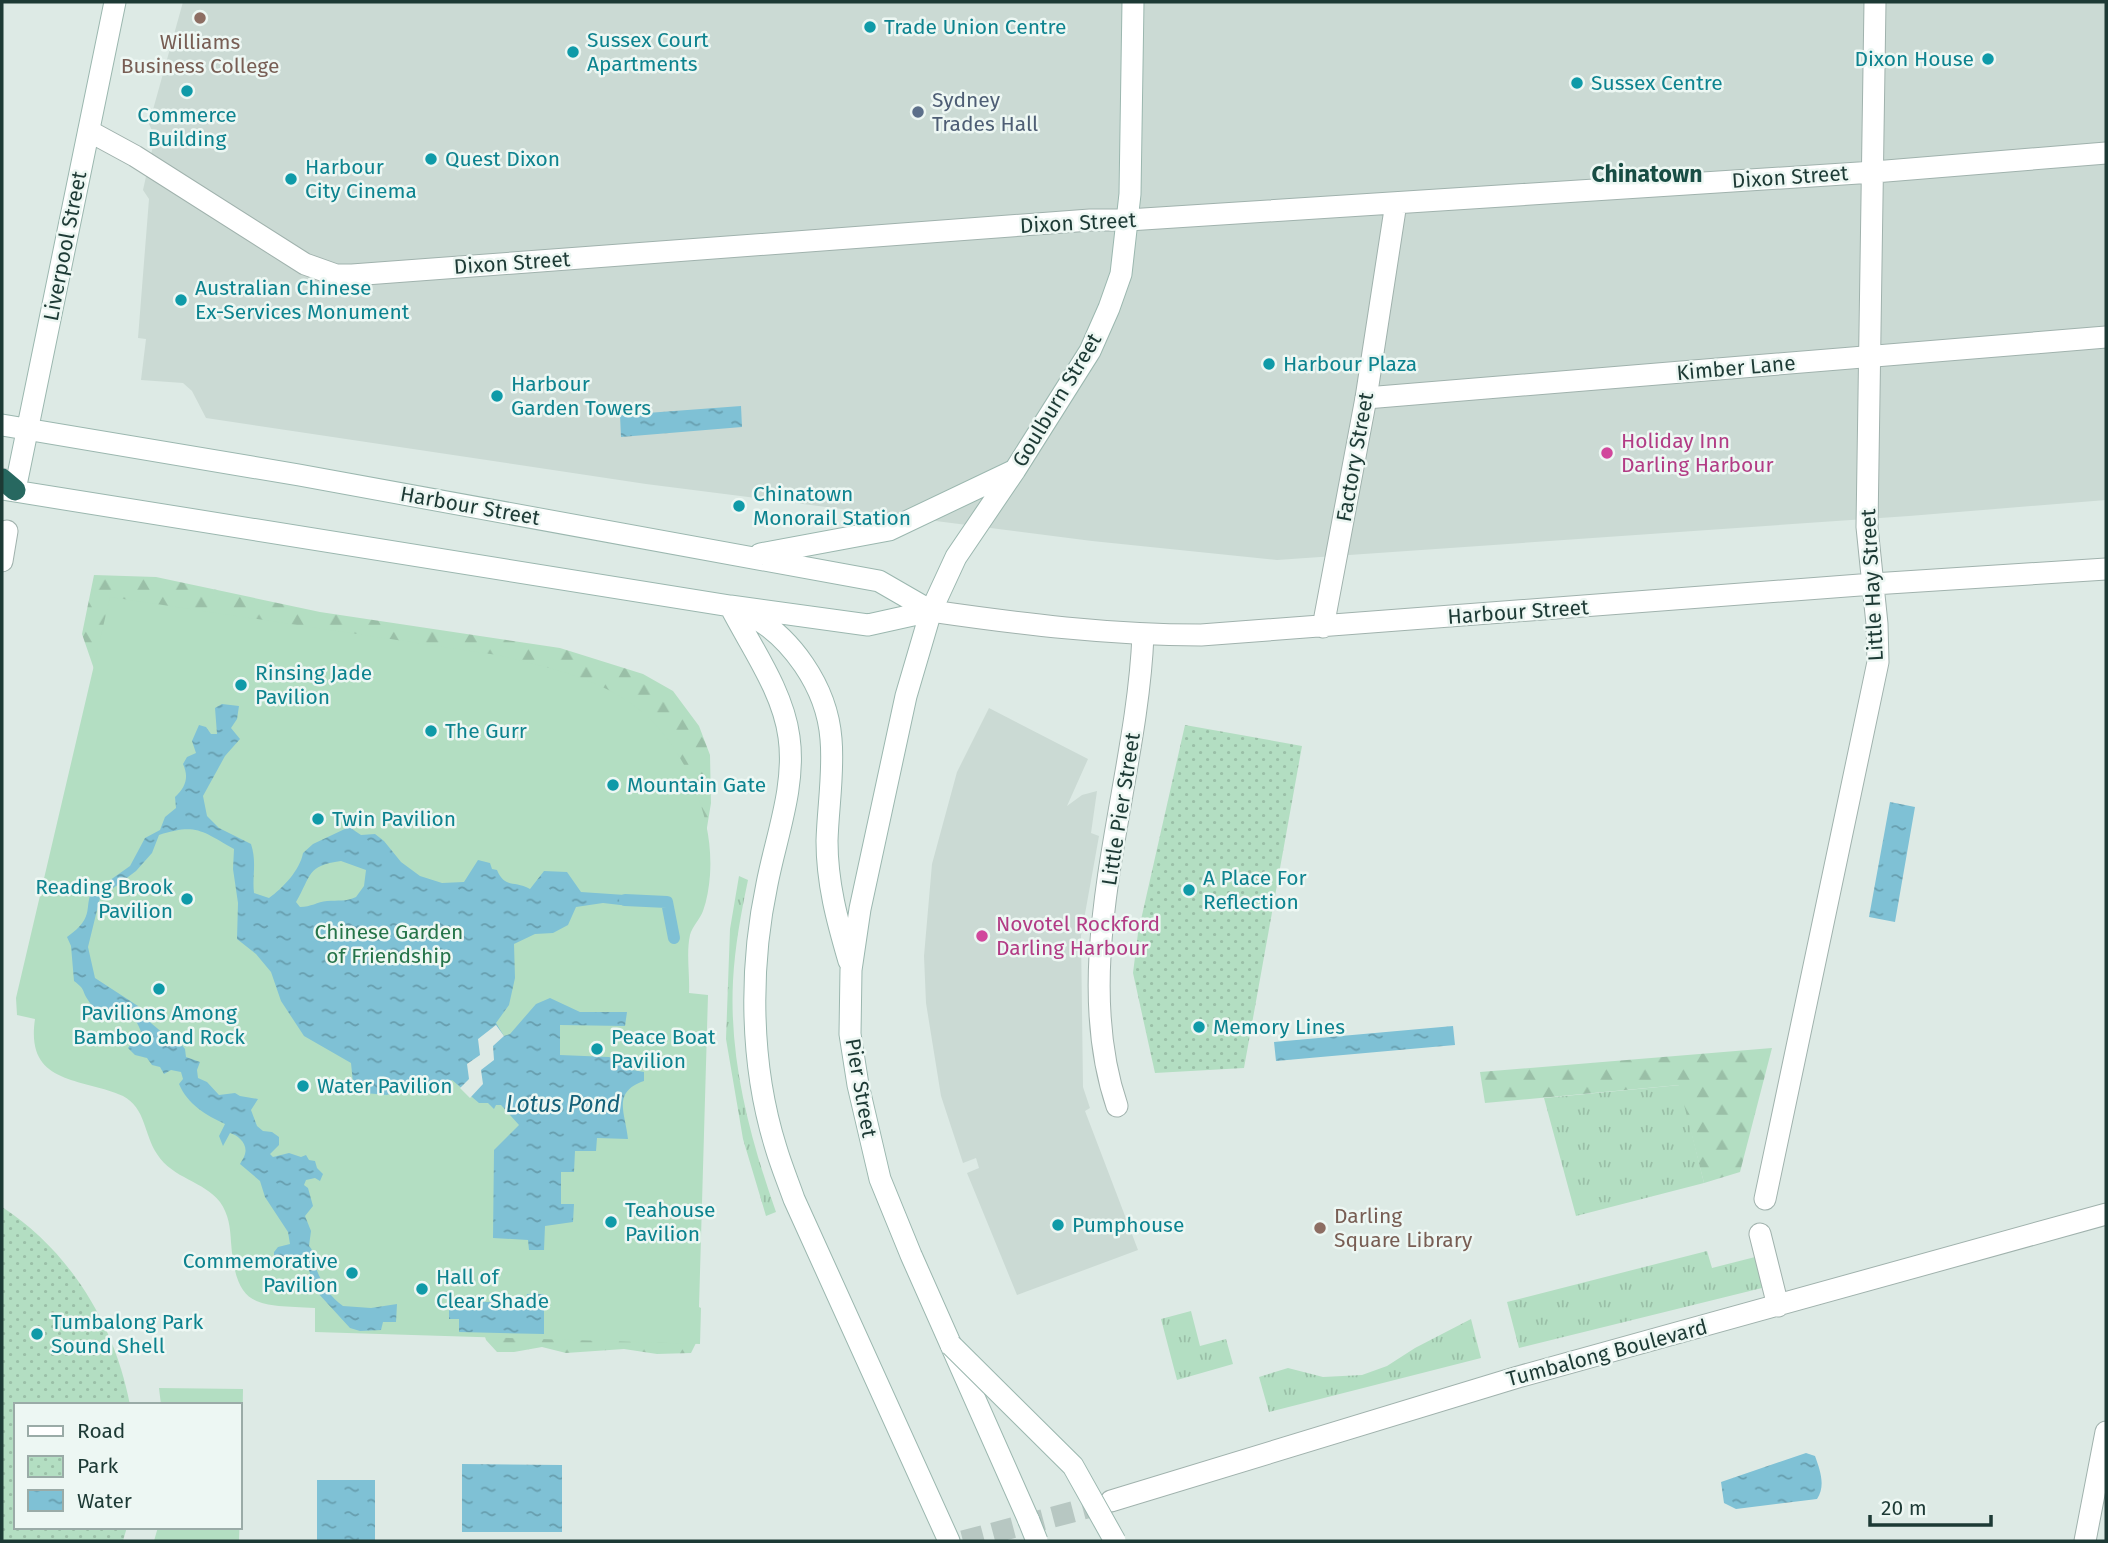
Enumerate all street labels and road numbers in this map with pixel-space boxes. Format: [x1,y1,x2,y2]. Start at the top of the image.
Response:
street label: Dixon Street [1731,160,1849,194]
street label: Liverpool Street [38,169,92,323]
street label: Dixon Street [1019,207,1137,239]
street label: Dixon Street [453,246,571,280]
street label: Goulburn Street [1007,328,1107,472]
street label: Kimber Lane [1675,350,1797,386]
street label: Factory Street [1331,390,1379,524]
street label: Harbour Street [398,481,542,531]
street label: Little Hay Street [1855,508,1889,662]
street label: Harbour Street [1447,594,1590,630]
street label: Little Pier Street [1096,730,1146,887]
street label: Pier Street [839,1036,883,1140]
street label: Tumbalong Boulevard [1504,1314,1710,1392]

